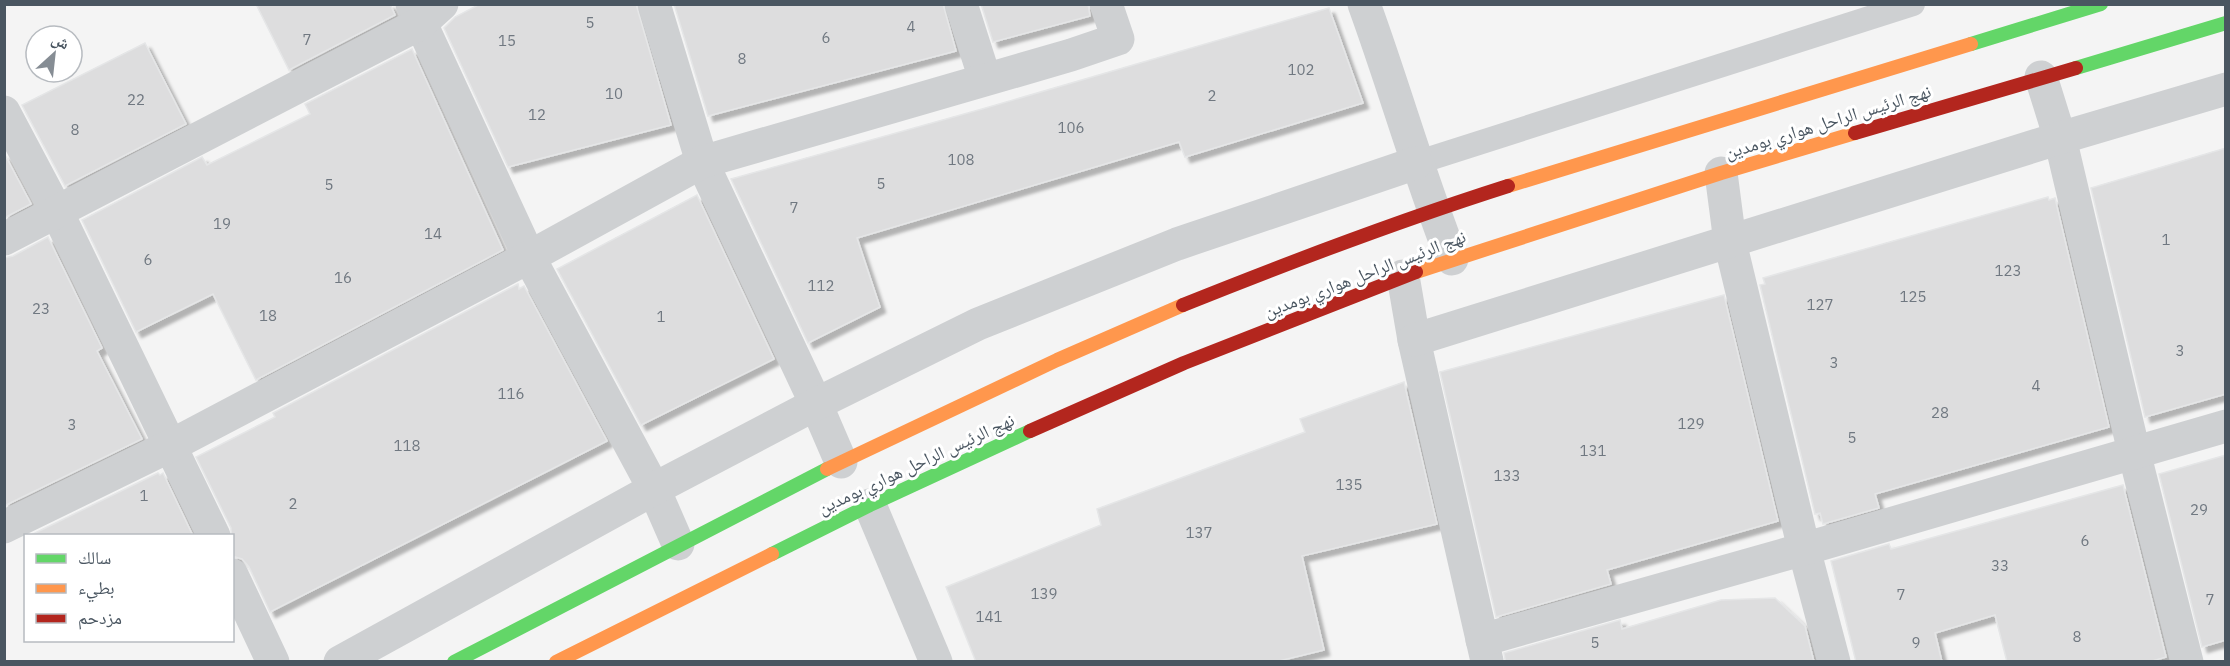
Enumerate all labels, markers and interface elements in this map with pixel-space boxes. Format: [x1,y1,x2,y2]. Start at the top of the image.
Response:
house number: 5 [585,13,595,32]
house number: 4 [906,17,916,36]
north arrow [24,24,84,84]
text: ش [49,28,73,53]
house number: 6 [821,28,831,47]
house number: 7 [302,30,312,49]
house number: 15 [498,31,516,50]
house number: 8 [737,49,747,68]
house number: 102 [1287,60,1315,79]
street label: نهج الرئيس الراحل هواري بومدين [1722,79,1935,167]
house number: 10 [605,84,623,103]
house number: 2 [1207,86,1217,105]
house number: 22 [127,90,145,109]
house number: 12 [528,105,546,124]
house number: 106 [1057,118,1085,137]
house number: 8 [70,120,80,139]
house number: 108 [947,150,975,169]
house number: 5 [876,174,886,193]
house number: 5 [324,175,334,194]
house number: 7 [789,198,799,217]
house number: 19 [213,214,231,233]
house number: 14 [424,224,442,243]
street label: نهج الرئيس الراحل هواري بومدين [1261,224,1470,326]
house number: 1 [2161,230,2171,249]
house number: 6 [143,250,153,269]
house number: 123 [1994,261,2022,280]
house number: 16 [334,268,352,287]
house number: 112 [807,276,835,295]
house number: 125 [1899,287,1927,306]
house number: 127 [1806,295,1834,314]
house number: 23 [32,299,50,318]
house number: 18 [259,306,277,325]
house number: 1 [656,307,666,326]
house number: 3 [2175,341,2185,360]
house number: 3 [1829,353,1839,372]
house number: 4 [2031,376,2041,395]
house number: 116 [497,384,525,403]
house number: 28 [1931,403,1949,422]
street label: نهج الرئيس الراحل هواري بومدين [814,408,1019,523]
house number: 129 [1677,414,1705,433]
house number: 3 [67,415,77,434]
house number: 5 [1847,428,1857,447]
house number: 118 [393,436,421,455]
house number: 131 [1579,441,1607,460]
house number: 133 [1493,466,1521,485]
house number: 135 [1335,475,1363,494]
house number: 1 [139,486,149,505]
house number: 2 [288,494,298,513]
house number: 29 [2190,500,2208,519]
house number: 137 [1185,523,1213,542]
house number: 6 [2080,531,2090,550]
legend [24,534,234,642]
text: سالك [78,546,111,569]
house number: 33 [1991,556,2009,575]
text: بطيء [78,576,115,603]
house number: 139 [1030,584,1058,603]
house number: 7 [1896,585,1906,604]
house number: 7 [2205,590,2215,609]
text: مزدحم [78,606,122,630]
house number: 141 [975,607,1003,626]
house number: 8 [2072,627,2082,646]
house number: 5 [1590,633,1600,652]
house number: 9 [1911,633,1921,652]

